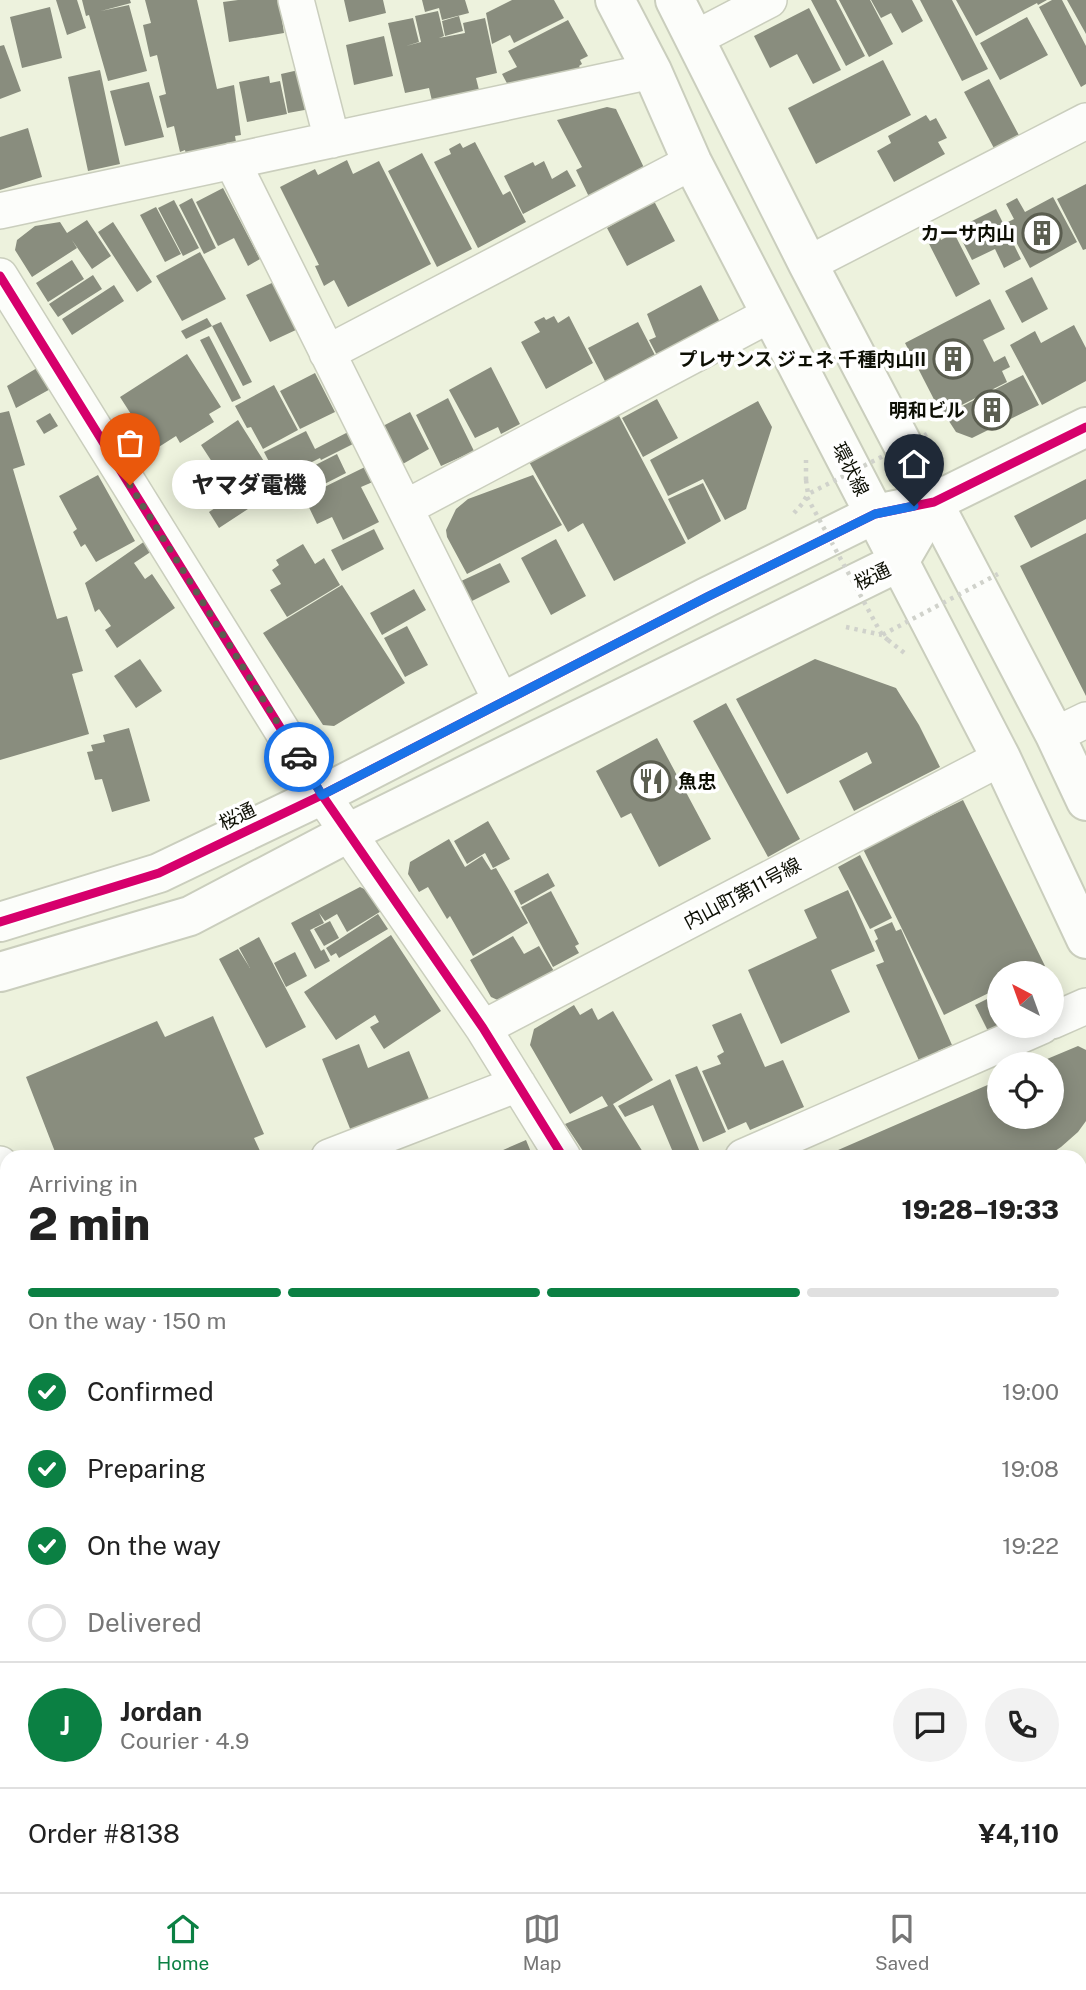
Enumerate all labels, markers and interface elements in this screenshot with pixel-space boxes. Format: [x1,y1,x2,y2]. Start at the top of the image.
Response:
building icon: カーサ内山 [1021,212,1063,254]
place label: カーサ内山 [920,222,1015,244]
building icon: プレサンス ジェネ 千種内山II [932,338,974,380]
place label: プレサンス ジェネ 千種内山II [678,348,926,370]
building icon: 明和ビル [971,389,1013,431]
place label: 明和ビル [889,399,965,421]
pin [100,413,160,485]
icon: bag [111,424,149,462]
pin [884,434,944,506]
street label: 環状線 [828,439,874,499]
icon: home [895,445,933,483]
callout: ヤマダ電機 [172,461,326,510]
text: ヤマダ電機 [192,471,307,498]
street label: 桜通 [850,558,894,594]
courier [264,722,334,792]
icon: car [280,738,318,776]
restaurant icon: 魚忠 [630,760,672,802]
place label: 魚忠 [678,770,716,792]
street label: 桜通 [215,798,259,834]
street label: 内山町第11号線 [680,853,804,933]
north arrow [987,961,1064,1038]
map controls [987,961,1064,1129]
button: locate [987,1052,1064,1129]
text: Arriving in [28,1170,138,1197]
text: 19:28–19:33 [901,1194,1059,1225]
text: 2 min [28,1196,150,1250]
text: On the way · 150 m [28,1307,226,1334]
icon: check [28,1373,66,1411]
text: Confirmed [87,1376,214,1407]
text: 19:00 [1002,1378,1059,1405]
icon: check [28,1450,66,1488]
text: Preparing [87,1453,206,1484]
text: 19:08 [1001,1455,1059,1482]
icon: check [28,1527,66,1565]
text: On the way [87,1530,221,1561]
text: 19:22 [1002,1532,1059,1559]
text: Delivered [87,1607,202,1638]
button: chat [893,1688,967,1762]
button: phone [985,1688,1059,1762]
text: Jordan [120,1696,202,1727]
text: J [60,1710,70,1741]
text: Courier · 4.9 [120,1727,249,1754]
text: Order #8138 [28,1818,180,1849]
text: ¥4,110 [979,1818,1059,1849]
tab: Home [157,1910,209,1974]
tab: Map [523,1910,561,1974]
tab: Saved [875,1910,929,1974]

